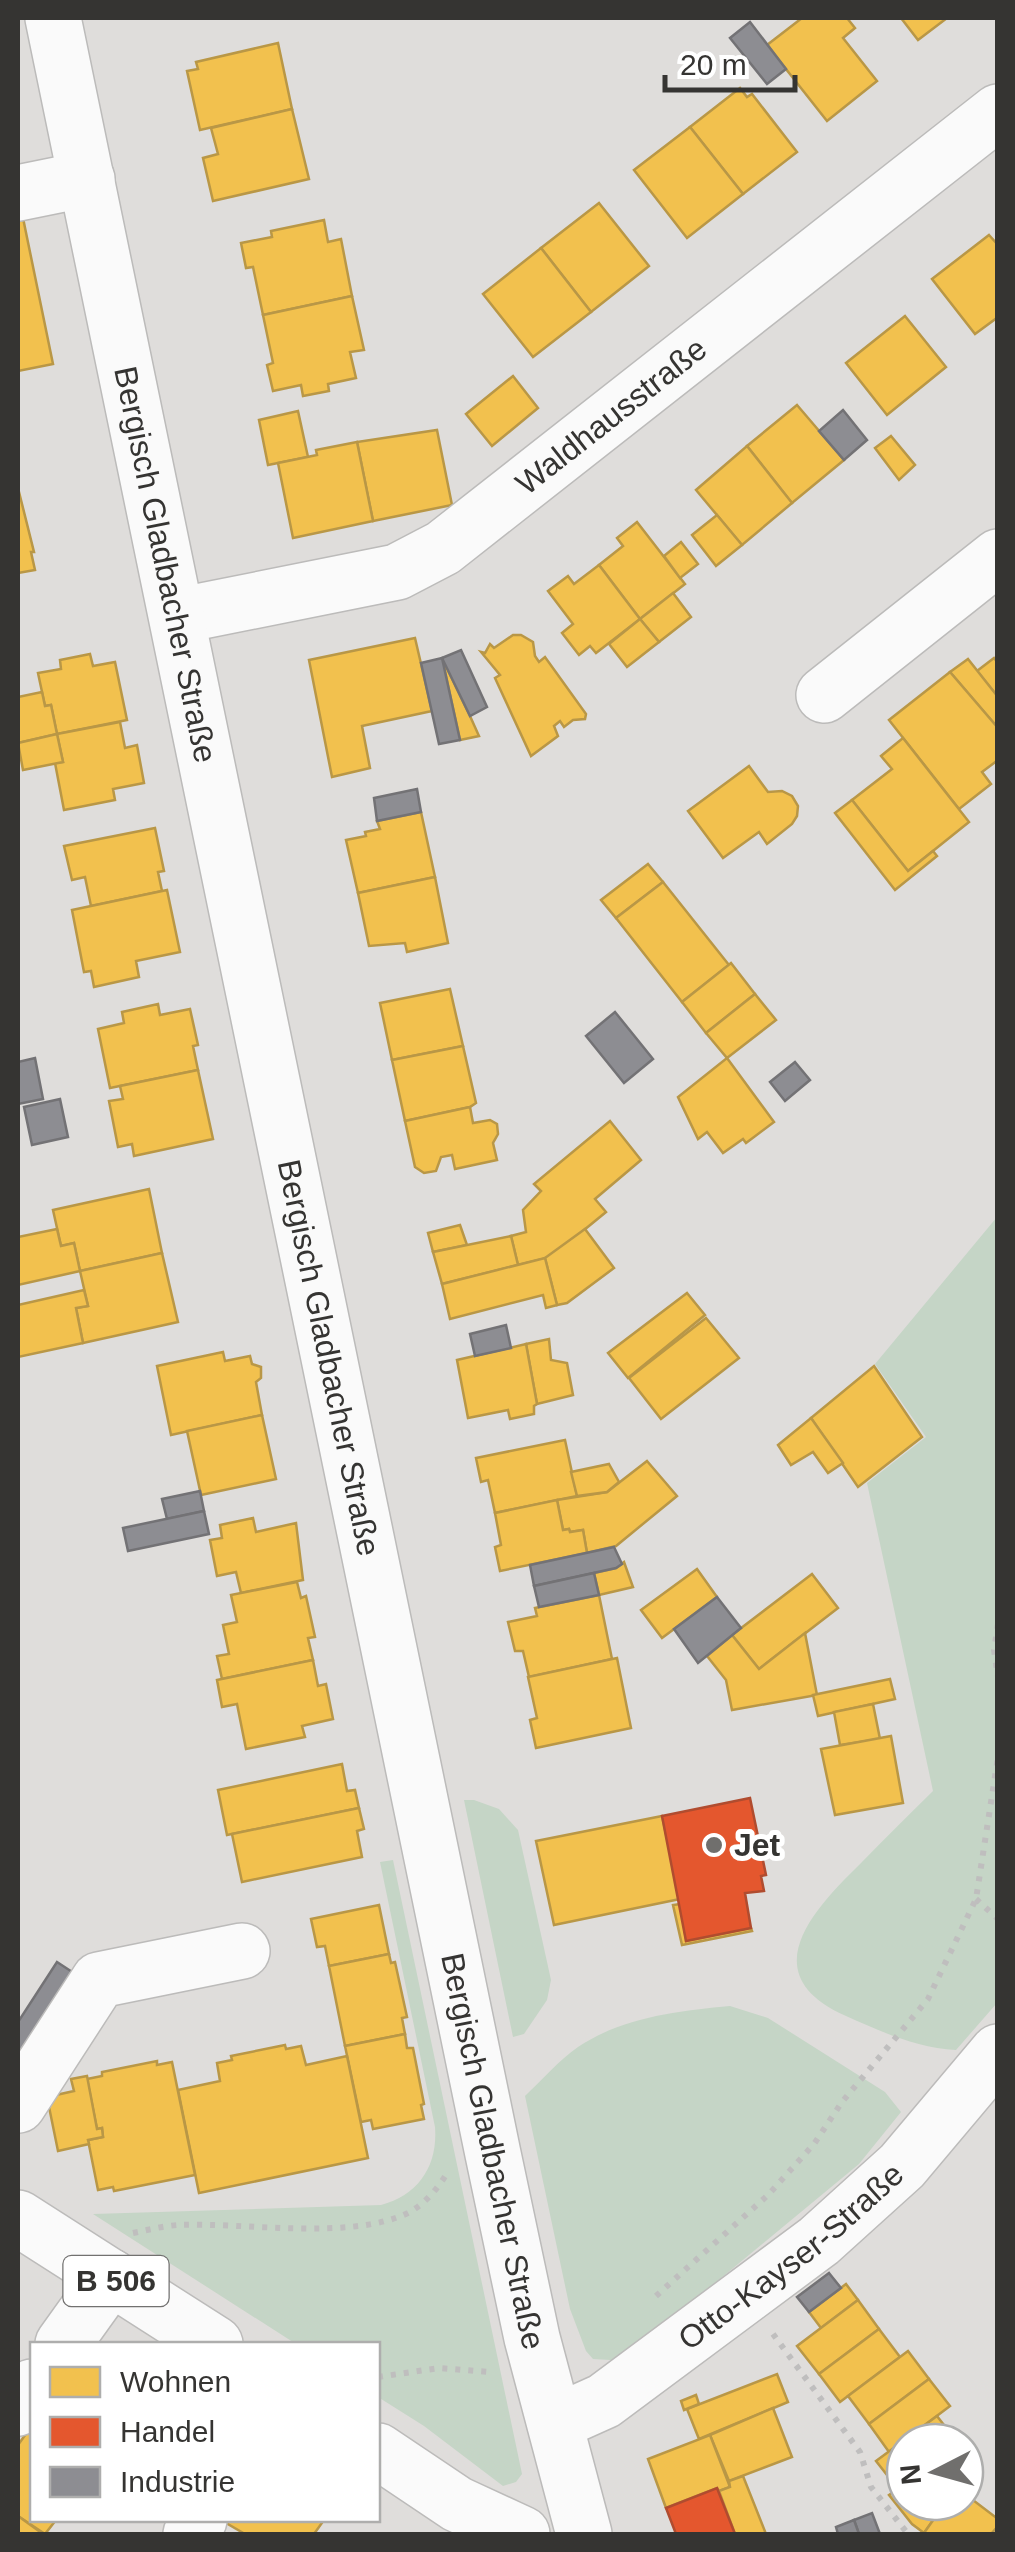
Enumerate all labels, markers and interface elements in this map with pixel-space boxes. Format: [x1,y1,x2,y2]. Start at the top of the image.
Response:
scale bar [665,30,795,92]
text: 20 m [680,48,747,81]
street label: Waldhausstraße [509,330,713,502]
street label: Bergisch Gladbacher Straße [107,363,224,766]
street label: Bergisch Gladbacher Straße [271,1157,387,1559]
place label: Jet [734,1827,781,1863]
marker: Jet [703,1834,725,1856]
street label: Bergisch Gladbacher Straße [434,1950,552,2353]
street label: Otto-Kayser-Straße [672,2156,910,2357]
road number: B 506 [64,2256,168,2306]
legend [30,2342,380,2522]
text: Wohnen [120,2365,231,2398]
text: Handel [120,2415,215,2448]
north arrow [885,2422,985,2522]
text: N [894,2463,927,2486]
text: Industrie [120,2465,235,2498]

